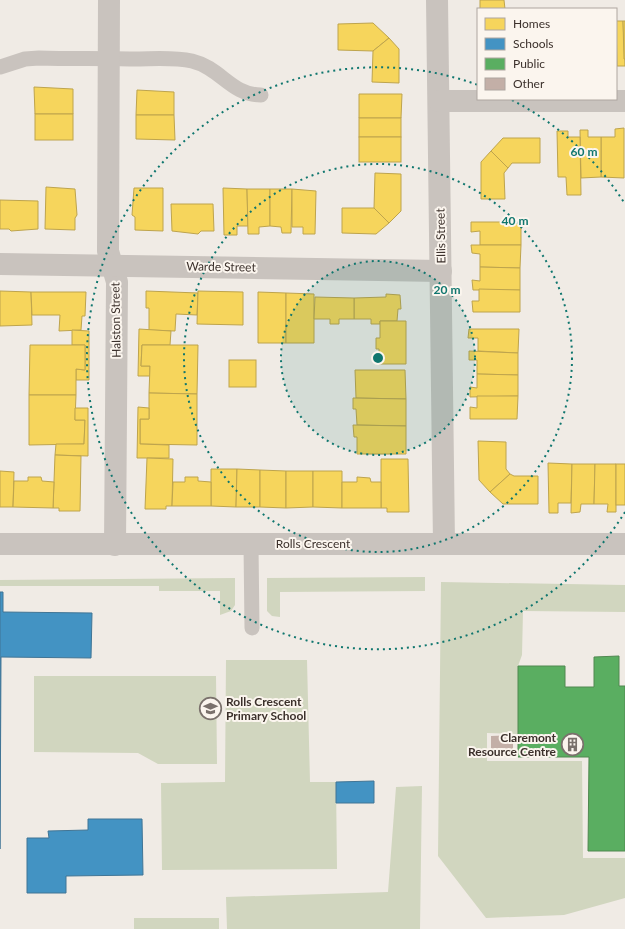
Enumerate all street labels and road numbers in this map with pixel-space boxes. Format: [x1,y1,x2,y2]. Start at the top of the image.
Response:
street label: Ellis Street [433,208,448,264]
street label: Warde Street [186,258,257,275]
street label: Halston Street [107,281,124,358]
street label: Rolls Crescent [276,536,351,551]

